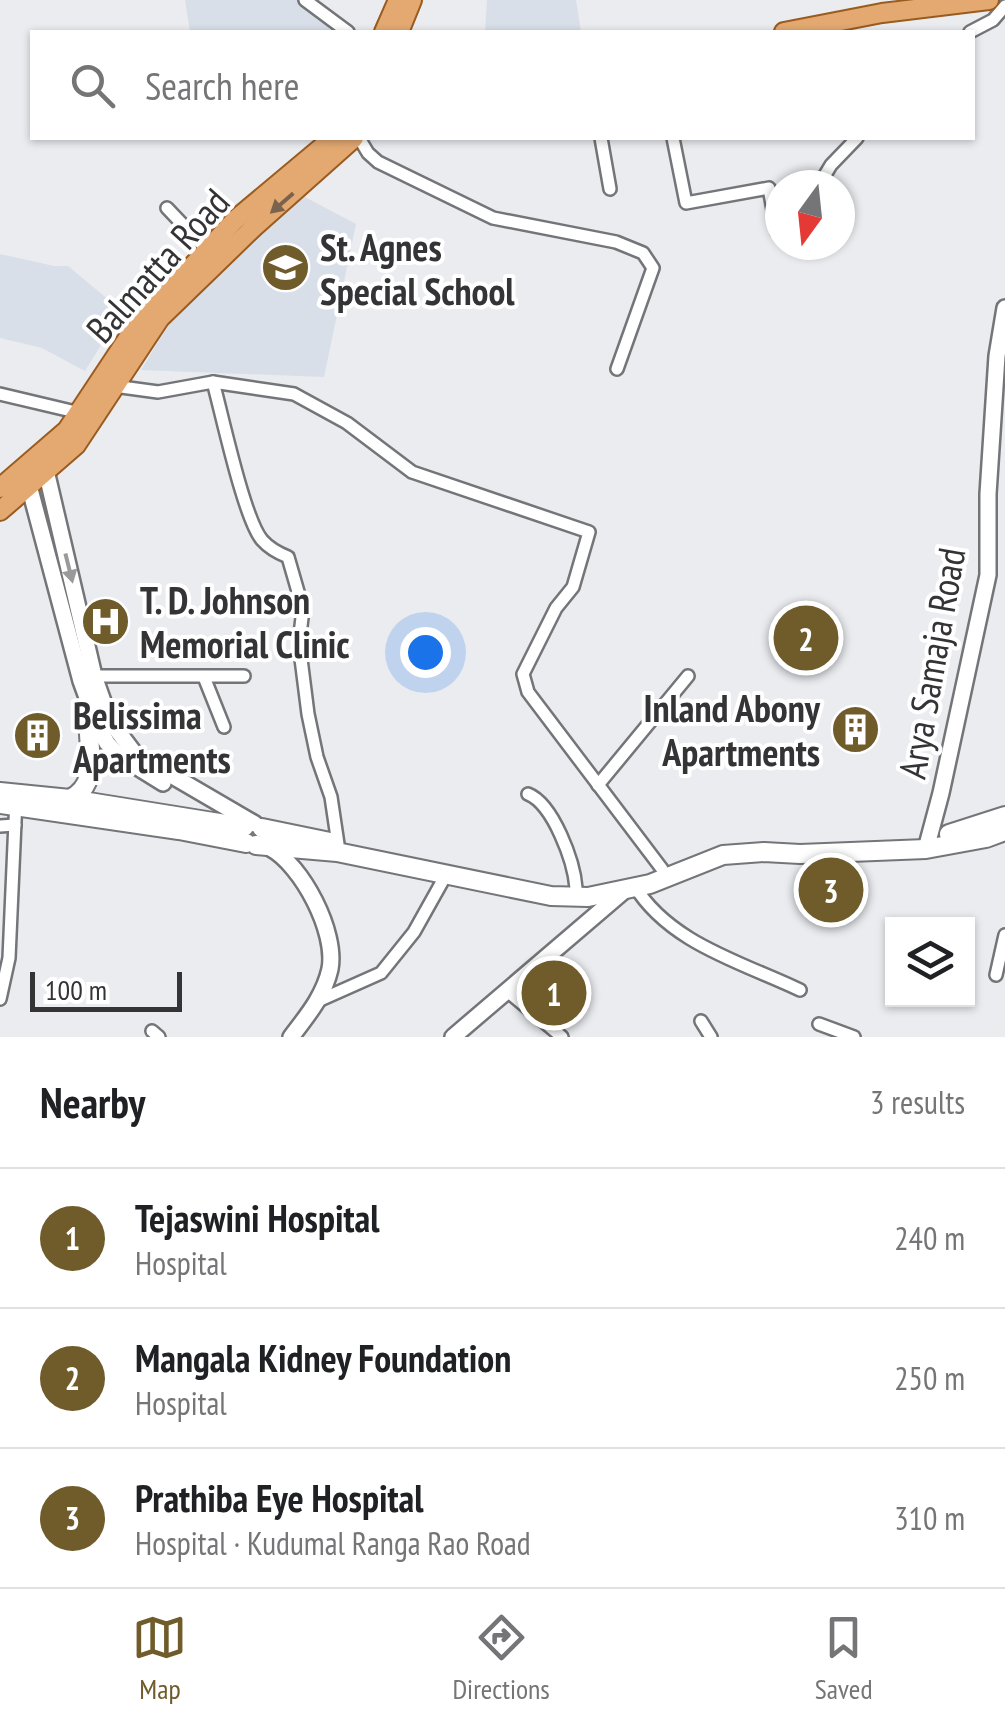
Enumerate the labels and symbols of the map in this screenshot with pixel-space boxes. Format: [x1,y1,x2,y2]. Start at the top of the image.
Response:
north arrow [765,170,855,260]
street label: Balmatta Road [75,178,239,352]
one-way arrow [270,192,295,214]
place label: St. Agnes Special School [320,222,515,315]
school or university icon: St. Agnes Special School [259,242,311,294]
street label: Arya Samaja Road [887,544,975,782]
one-way arrow [62,553,77,584]
place label: T. D. Johnson Memorial Clinic [140,575,350,668]
hospital icon: T. D. Johnson Memorial Clinic [79,595,131,647]
pin: 2 [774,600,838,676]
your location [400,627,451,678]
place label: Inland Abony Apartments [643,683,821,776]
place label: Belissima Apartments [72,690,231,783]
building icon: Inland Abony Apartments [829,703,881,755]
building icon: Belissima Apartments [12,710,64,762]
pin: 3 [798,852,864,928]
pin: 1 [522,956,586,1030]
scale bar [30,967,182,1011]

